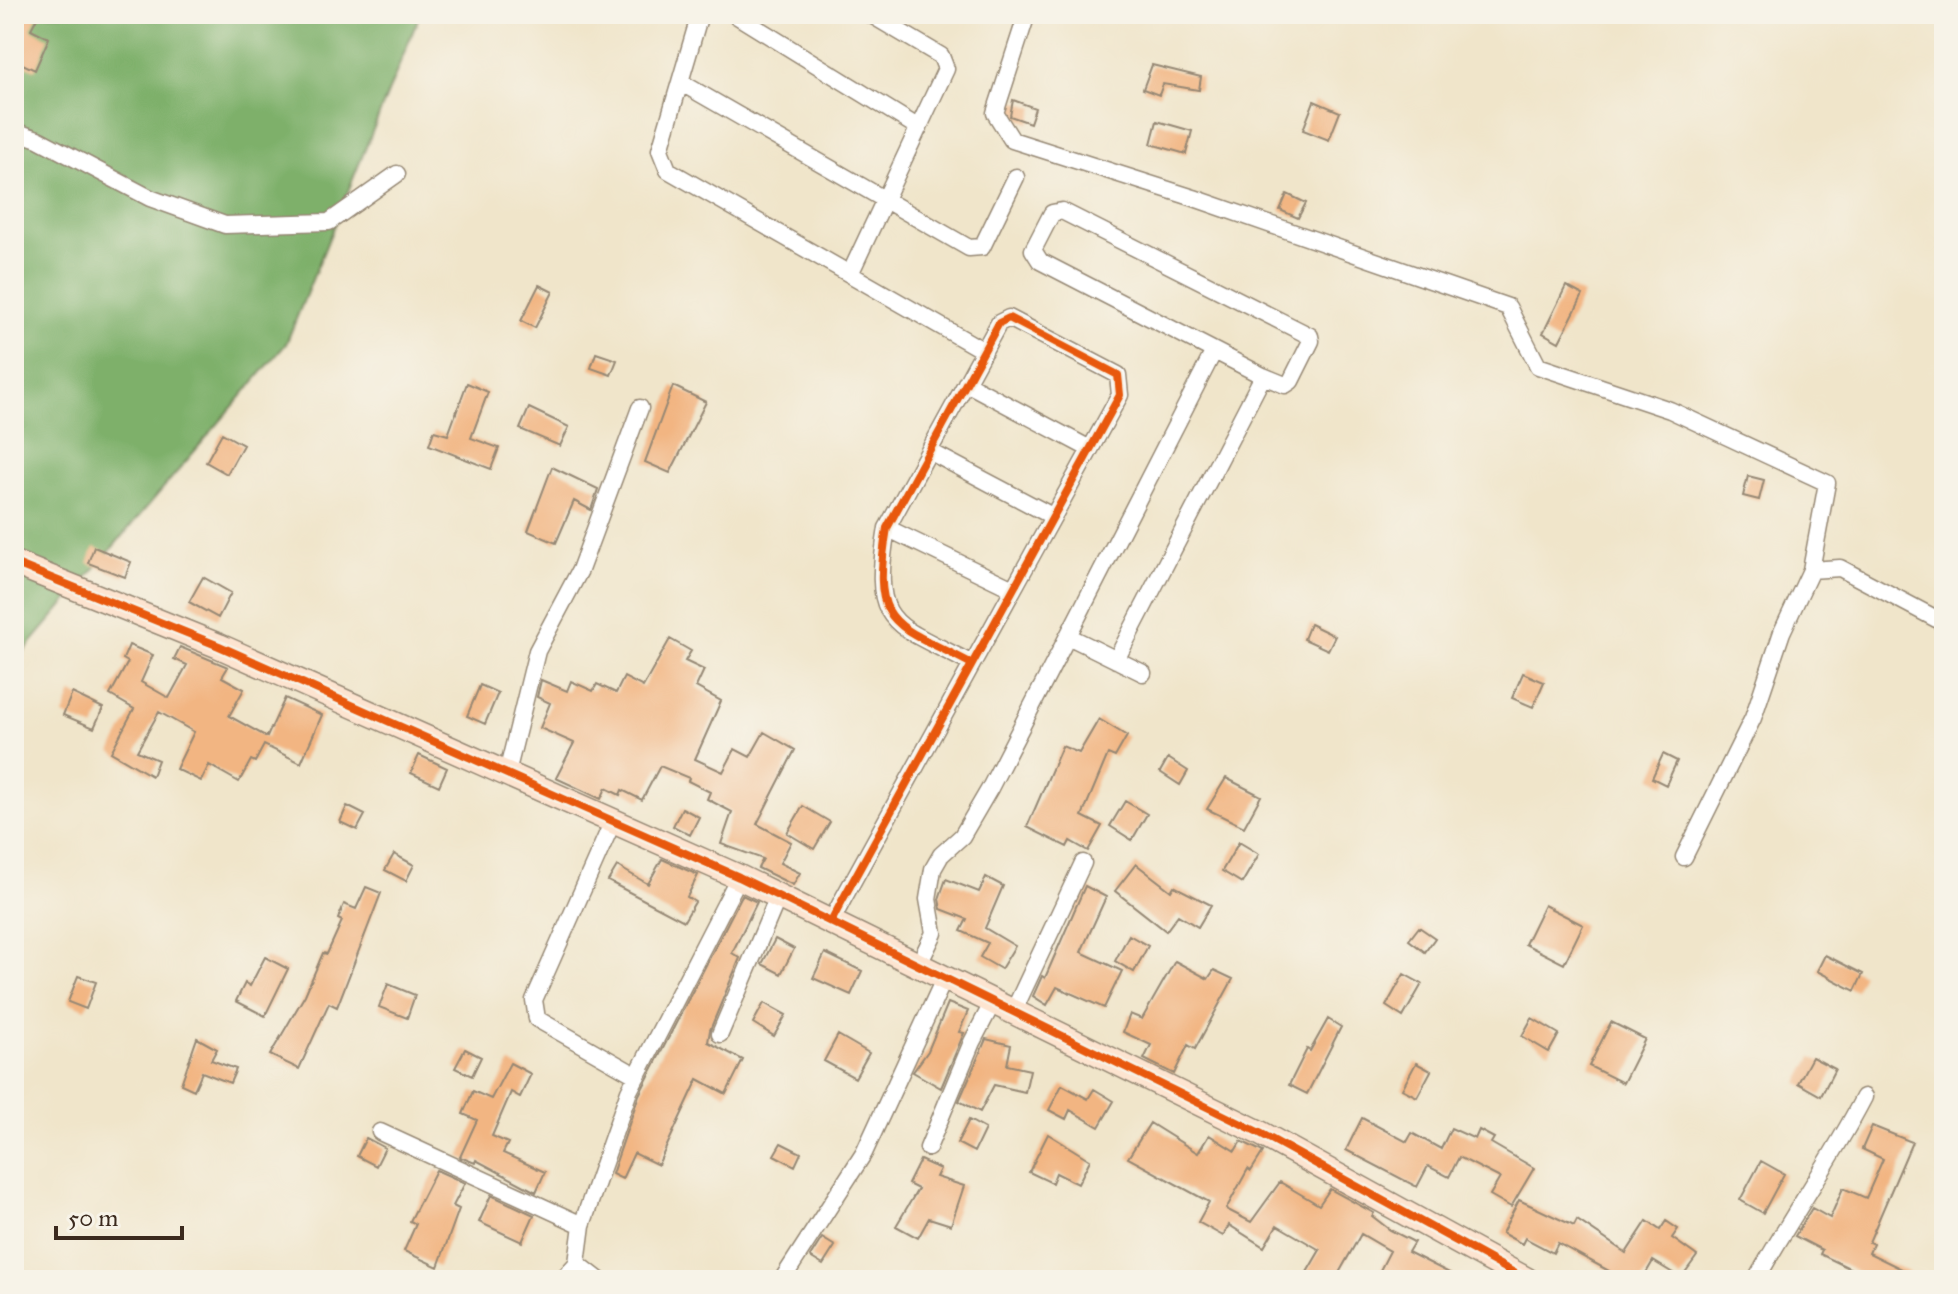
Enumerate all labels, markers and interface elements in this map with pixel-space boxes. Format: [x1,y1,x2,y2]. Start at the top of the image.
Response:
scale bar [56,1190,182,1240]
text: 50 m [68,1203,118,1233]

